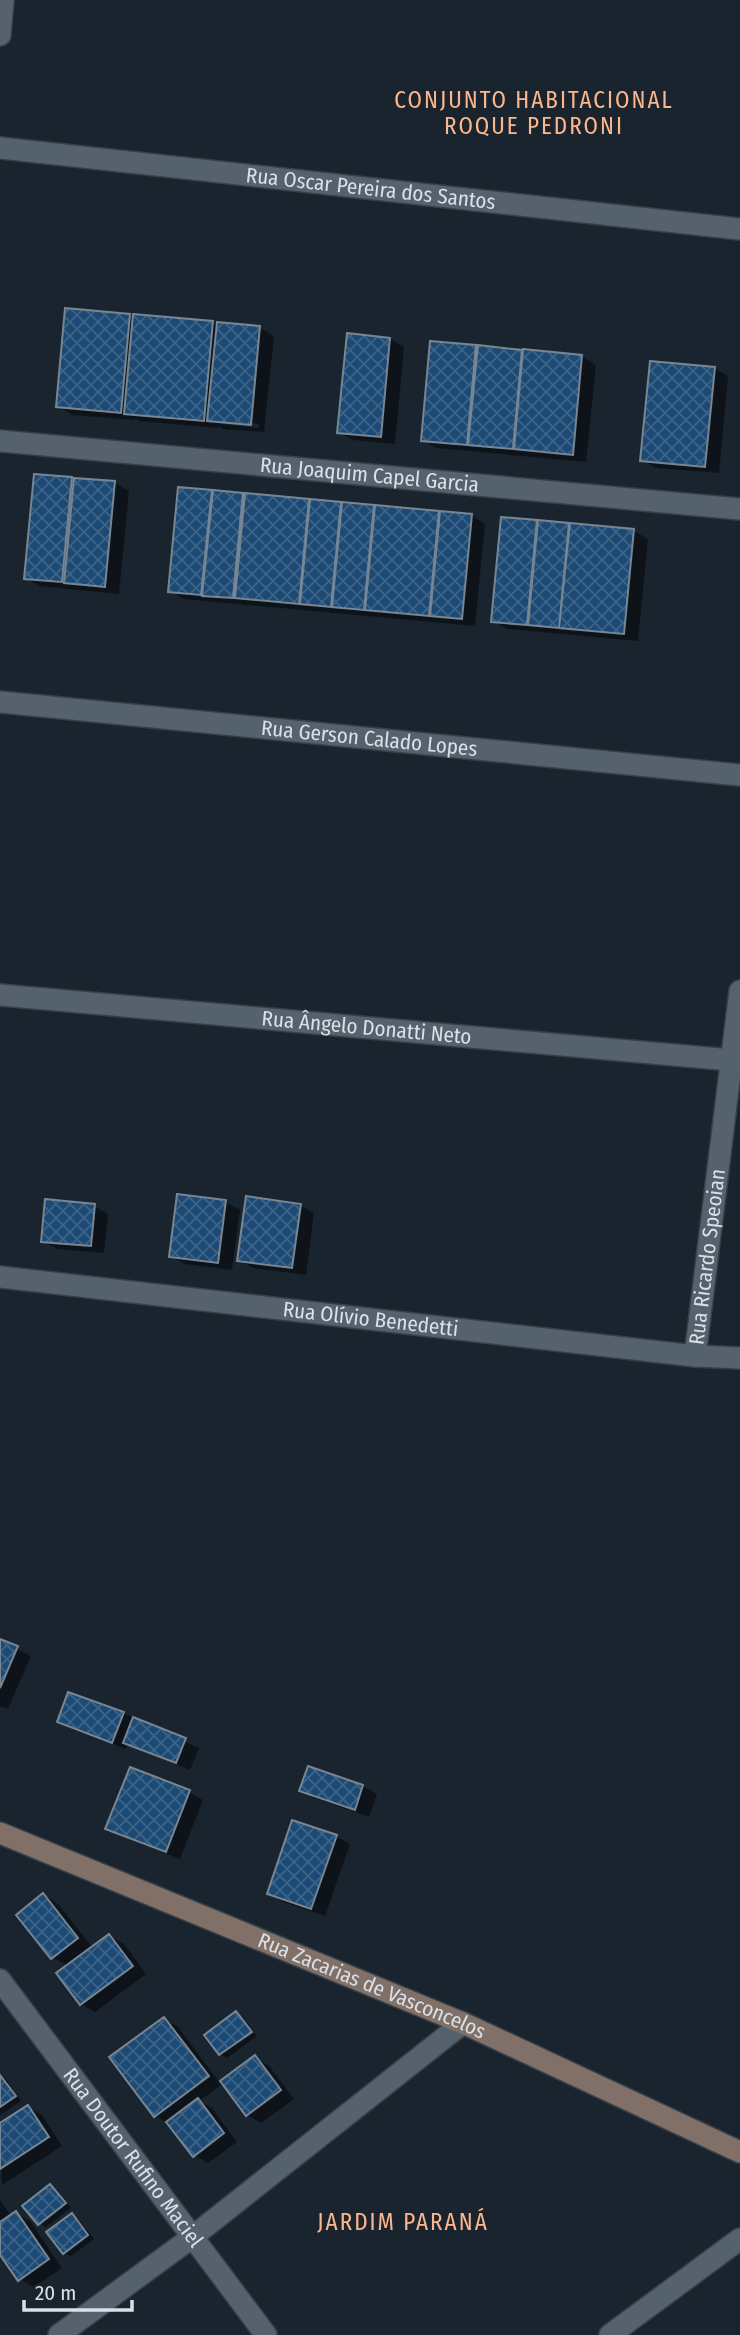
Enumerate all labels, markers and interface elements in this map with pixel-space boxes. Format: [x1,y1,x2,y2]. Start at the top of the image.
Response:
district label: CONJUNTO HABITACIONAL ROQUE PEDRONI [394,86,674,140]
street label: Rua Oscar Pereira dos Santos [245,162,497,215]
street label: Rua Joaquim Capel Garcia [259,452,480,498]
street label: Rua Gerson Calado Lopes [260,715,479,762]
street label: Rua Ângelo Donatti Neto [261,1005,473,1050]
street label: Rua Ricardo Speoian [683,1167,731,1346]
street label: Rua Olívio Benedetti [282,1296,460,1342]
street label: Rua Zacarias de Vasconcelos [254,1927,490,2045]
street label: Rua Doutor Rufino Maciel [57,2063,209,2253]
district label: JARDIM PARANÁ [317,2207,489,2236]
scale bar [24,2268,133,2312]
text: 20 m [35,2280,76,2306]

